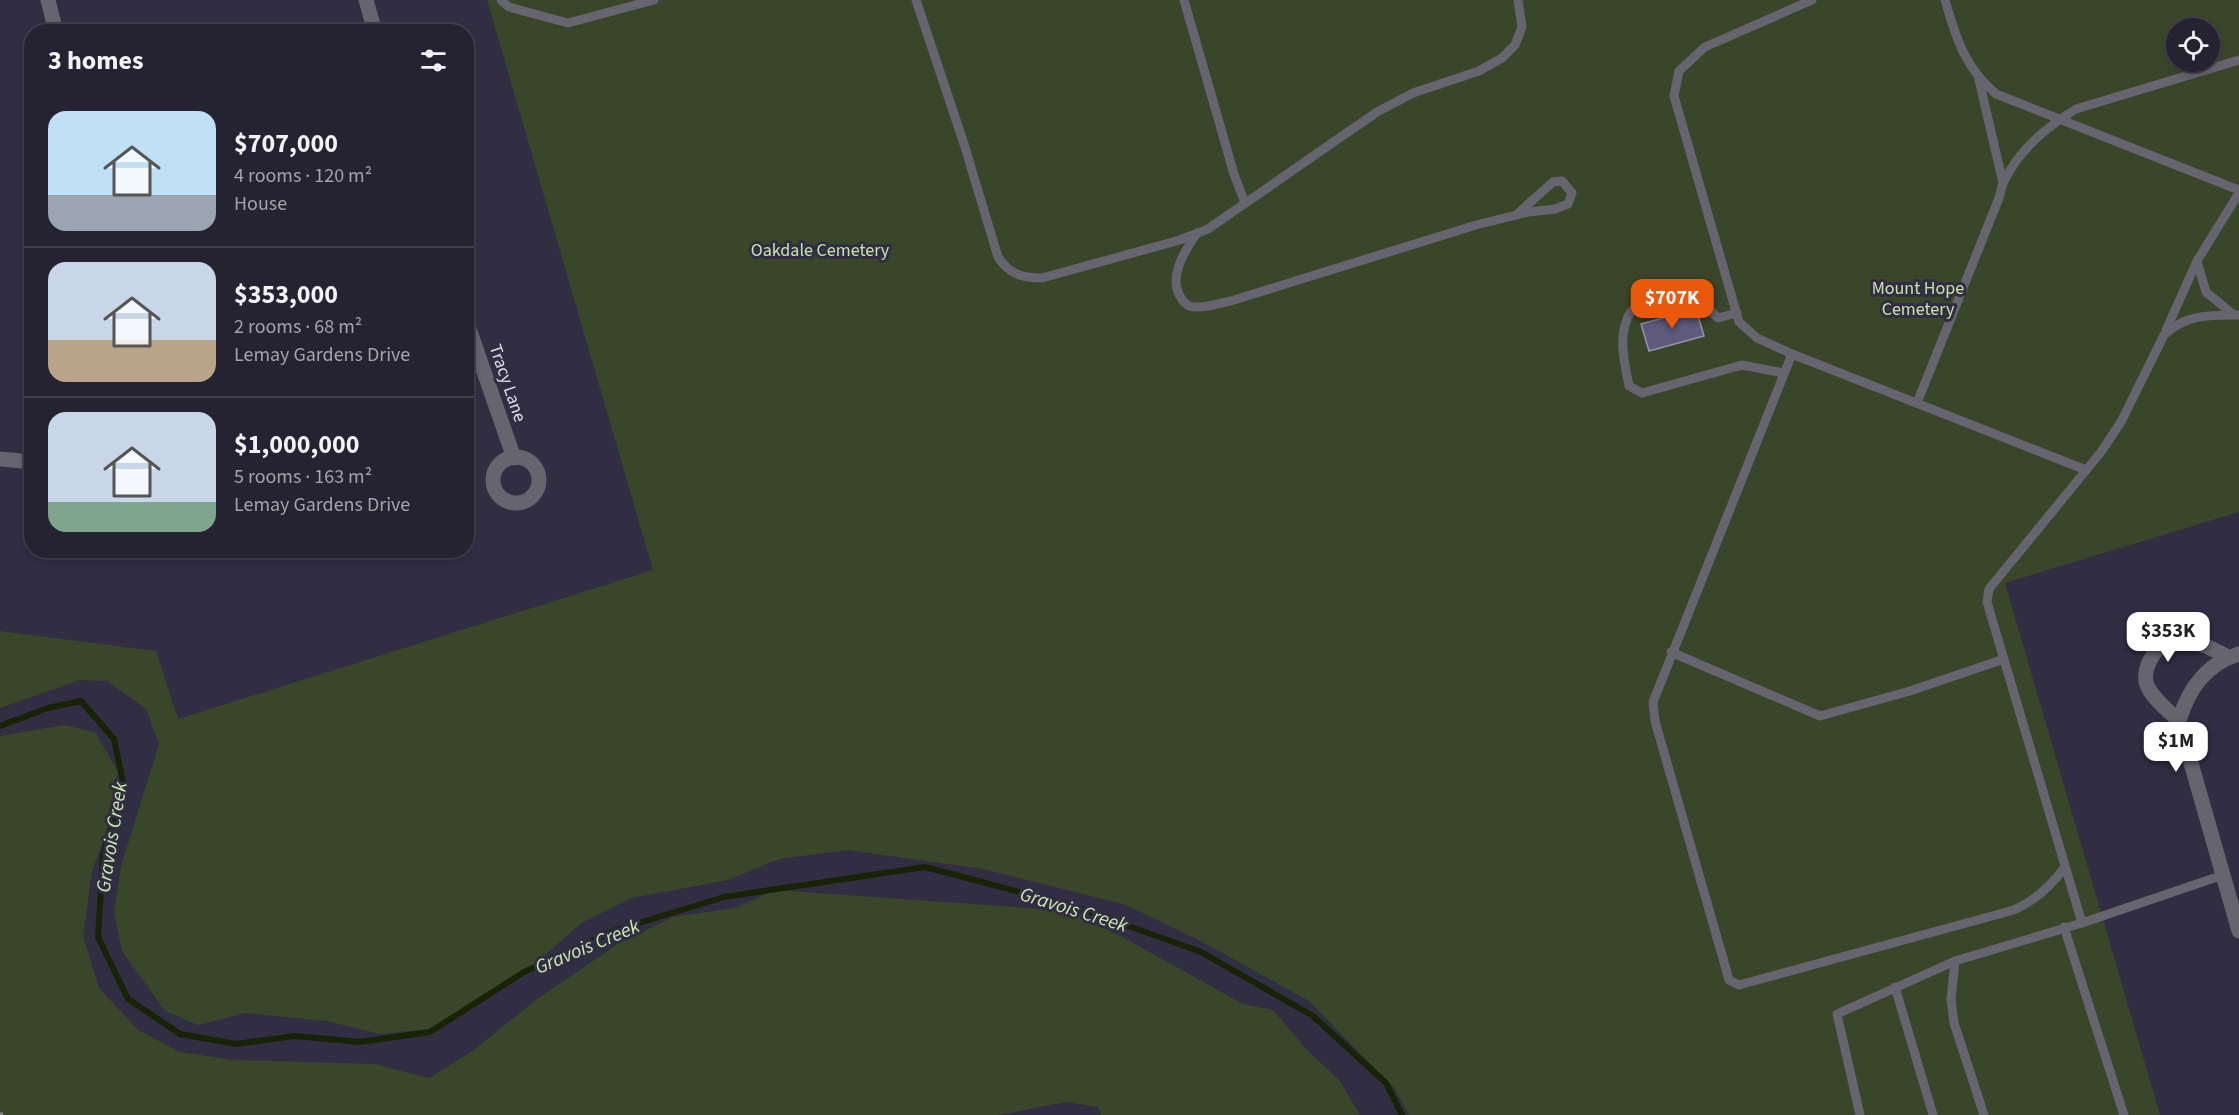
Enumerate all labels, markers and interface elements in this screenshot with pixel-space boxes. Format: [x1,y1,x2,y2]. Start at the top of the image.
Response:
map controls [2166,18,2220,72]
button: locate [2166,18,2220,72]
text: 3 homes [48,42,143,79]
icon: filters [417,44,450,77]
text: $707,000 [234,125,338,162]
icon: home [96,135,168,207]
text: 4 rooms · 120 m² [234,162,372,190]
text: House [234,190,287,218]
park label: Oakdale Cemetery [751,238,890,263]
text: $353,000 [234,276,338,313]
park label: Mount Hope Cemetery [1872,276,1964,322]
pin: $707K [1630,279,1714,330]
text: $707K [1645,284,1699,312]
icon: home [96,286,168,358]
text: 2 rooms · 68 m² [234,313,362,341]
text: Lemay Gardens Drive [234,341,410,369]
street label: Tracy Lane [483,341,532,425]
text: $1,000,000 [234,426,359,463]
icon: home [96,436,168,508]
text: 5 rooms · 163 m² [234,463,372,491]
text: Lemay Gardens Drive [234,491,410,519]
pin: $353K [2126,612,2210,663]
text: $353K [2141,617,2195,645]
pin: $1M [2147,722,2205,773]
text: $1M [2158,727,2194,755]
water label: Gravois Creek [89,779,135,894]
water label: Gravois Creek [1016,880,1132,940]
water label: Gravois Creek [531,912,645,982]

